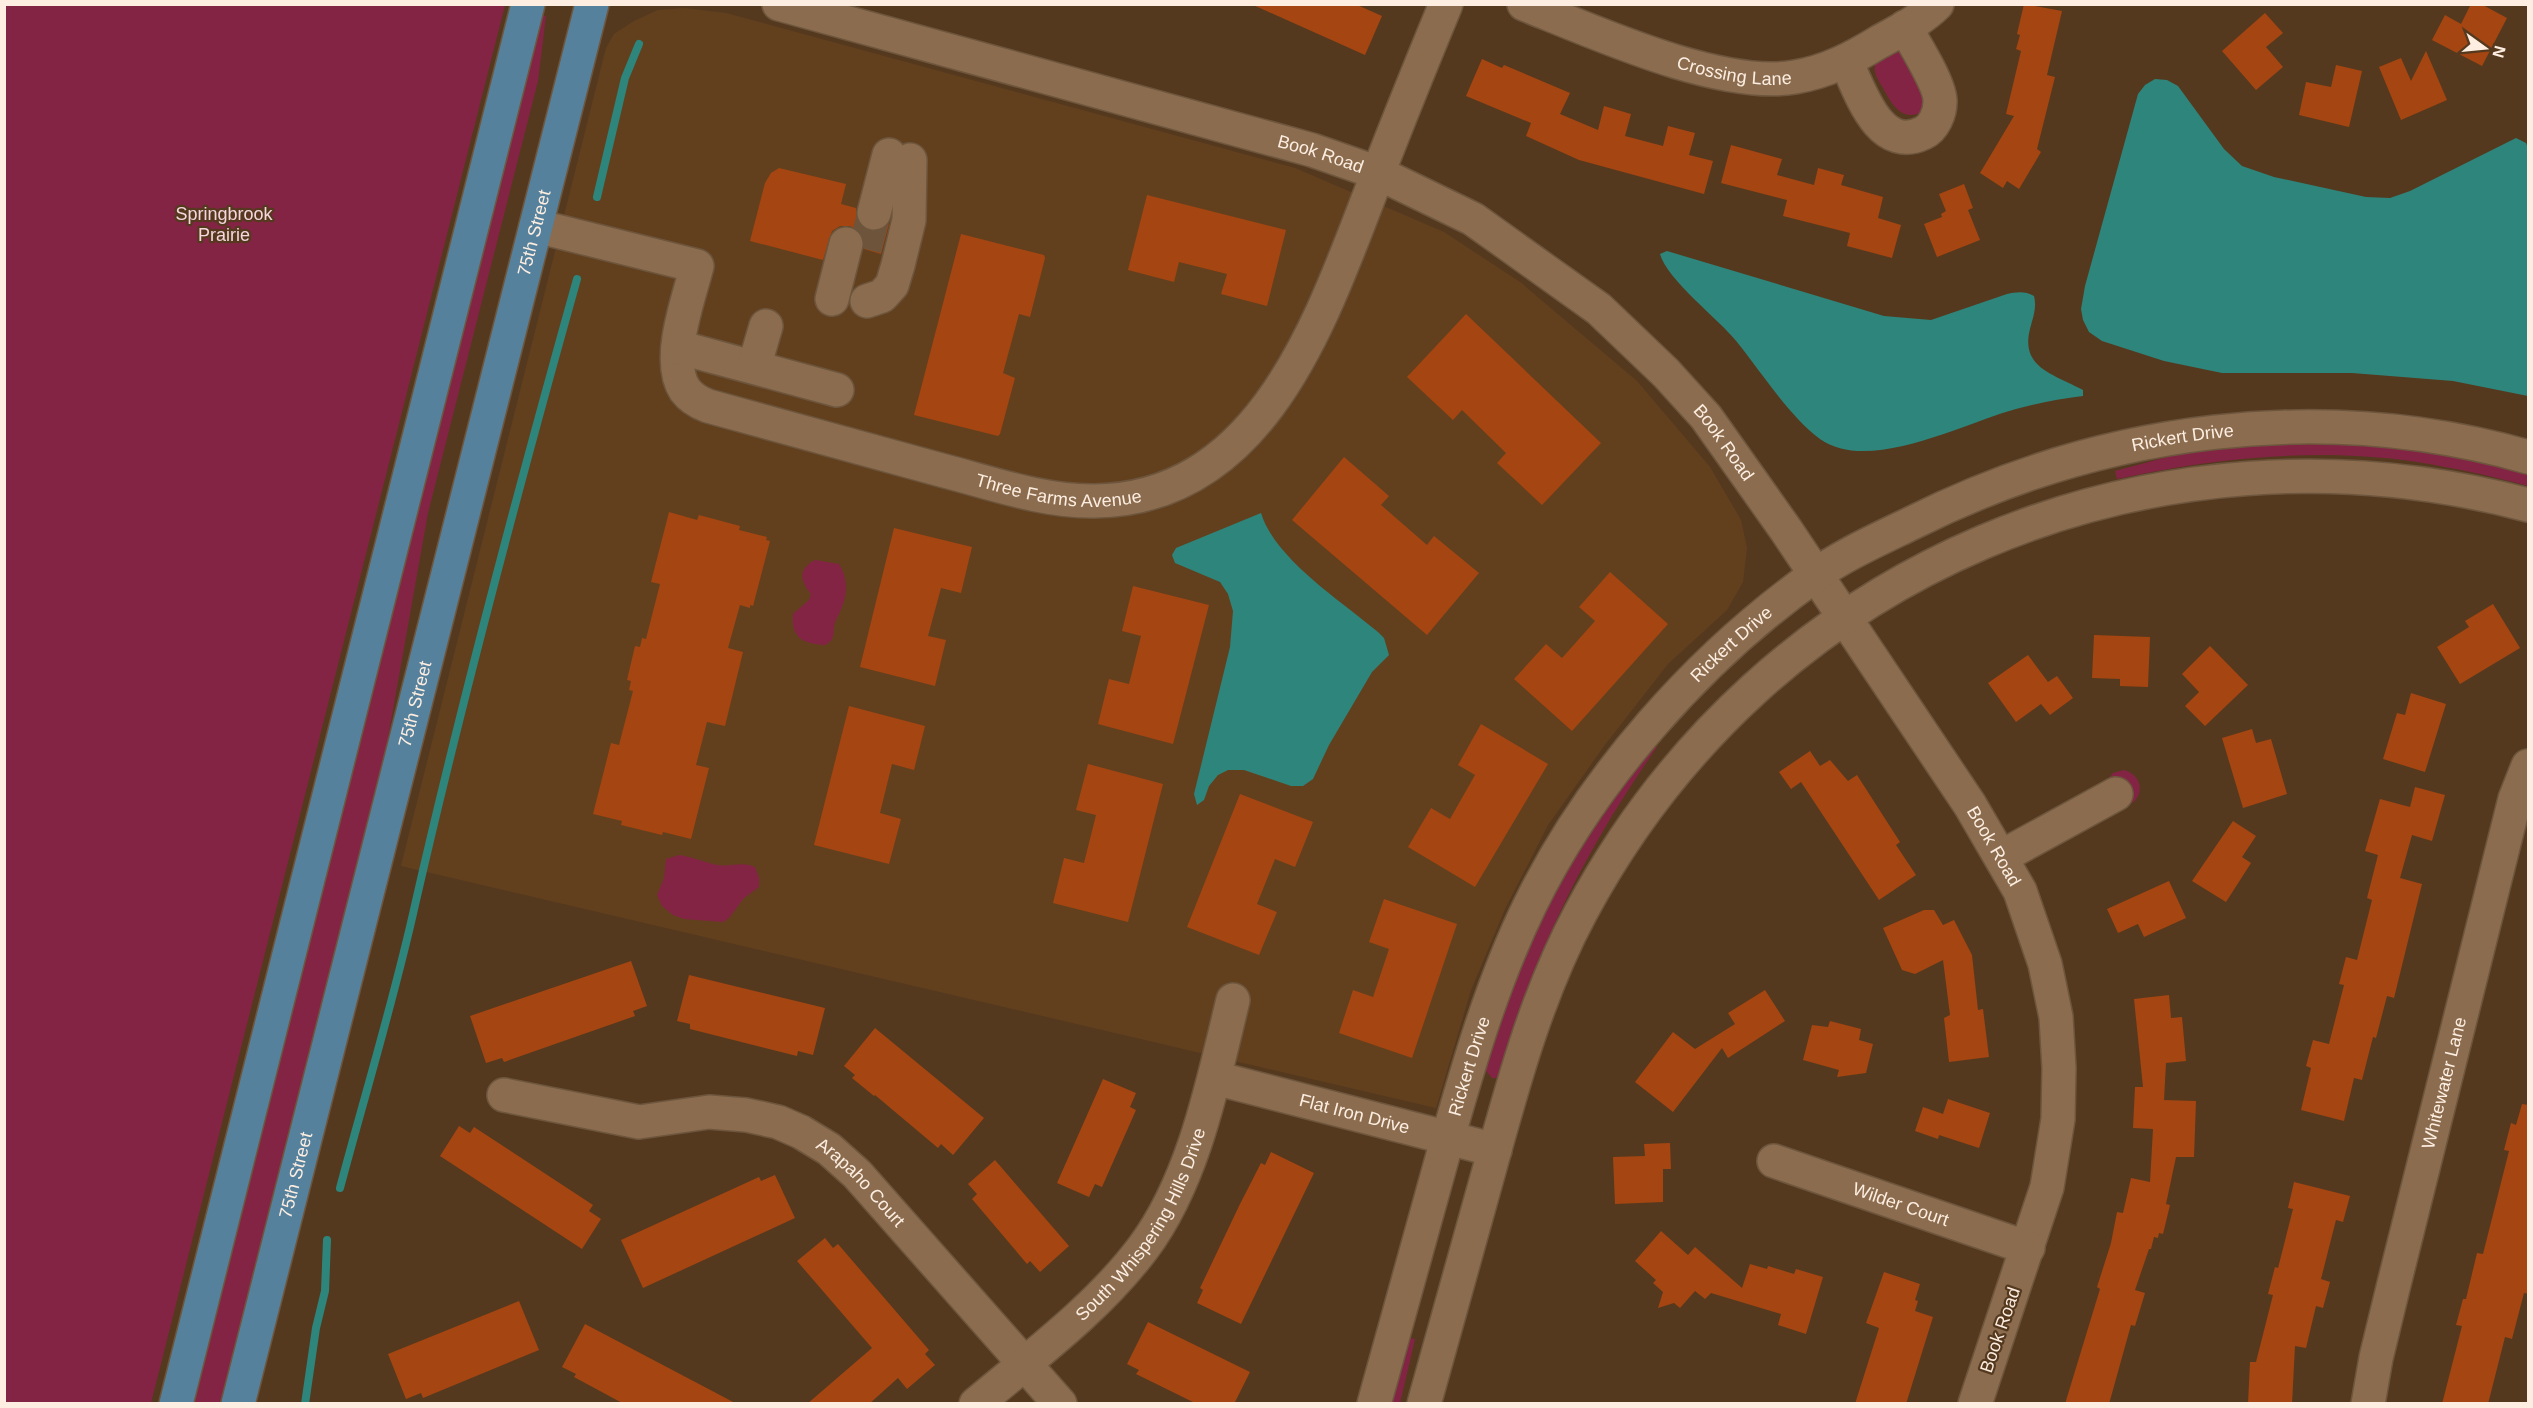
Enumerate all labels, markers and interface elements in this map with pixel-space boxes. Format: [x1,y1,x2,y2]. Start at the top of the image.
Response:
north arrow [2455,18,2515,78]
text: N [2489,44,2509,60]
street label: Crossing Lane [1675,52,1793,89]
street label: Book Road [1275,131,1366,177]
street label: 75th Street [514,188,555,278]
park label: Springbrook Prairie [175,204,274,245]
street label: Book Road [1689,400,1758,484]
street label: Rickert Drive [2130,420,2235,455]
street label: Three Farms Avenue [973,470,1143,511]
street label: Rickert Drive [1686,602,1776,686]
street label: 75th Street [394,659,435,749]
street label: Book Road [1963,803,2025,890]
street label: Rickert Drive [1445,1014,1494,1118]
street label: Whitewater Lane [2418,1015,2470,1151]
street label: Flat Iron Drive [1297,1090,1412,1138]
street label: South Whispering Hills Drive [1072,1125,1209,1325]
street label: 75th Street [275,1130,316,1220]
street label: Arapaho Court [813,1134,909,1231]
street label: Wilder Court [1850,1179,1951,1230]
street label: Book Road [1976,1285,2024,1375]

